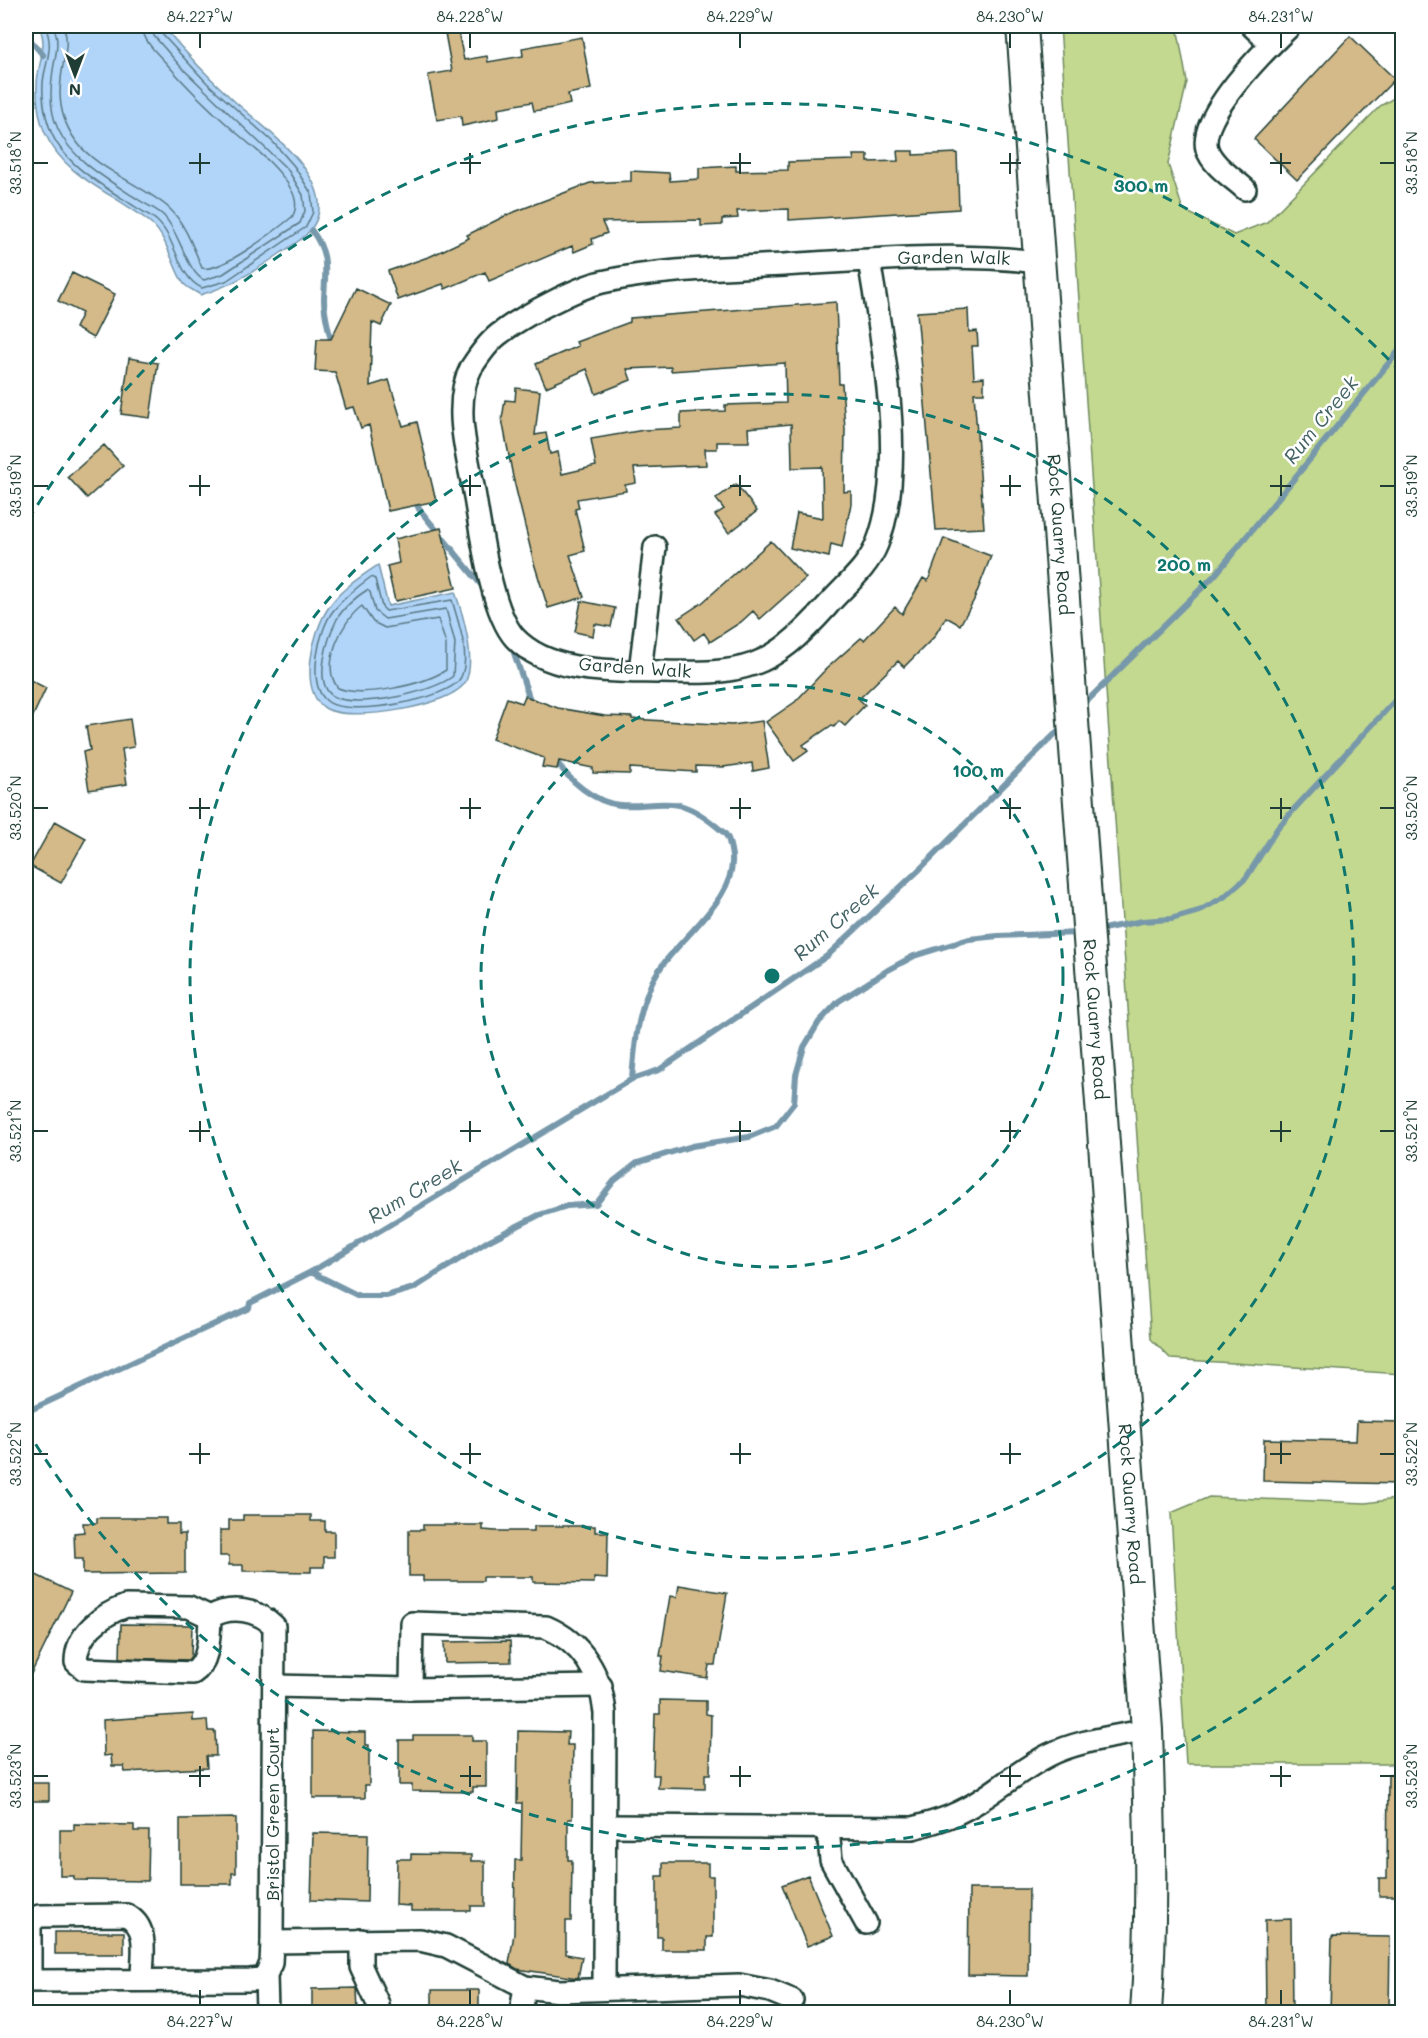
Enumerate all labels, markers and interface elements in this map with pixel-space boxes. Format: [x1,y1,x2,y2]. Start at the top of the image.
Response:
text: 84.227°W [167,6,233,26]
text: 84.228°W [436,6,504,26]
text: 84.229°W [707,6,773,26]
text: 84.230°W [976,6,1044,26]
text: 84.231°W [1248,6,1314,26]
north arrow [45,45,105,105]
text: N [69,80,81,101]
text: 33.518°N [5,131,25,195]
text: 33.518°N [1401,131,1421,195]
text: 300 m [1114,173,1168,197]
street label: Garden Walk [897,244,1011,270]
water label: Rum Creek [1277,370,1364,469]
street label: Rock Quarry Road [1042,453,1078,616]
text: 33.519°N [5,454,25,518]
text: 33.519°N [1401,454,1421,518]
text: 200 m [1157,552,1211,576]
street label: Garden Walk [578,651,692,683]
text: 100 m [952,758,1004,782]
text: 33.520°N [5,775,25,841]
text: 33.520°N [1401,775,1421,841]
water label: Rum Creek [787,876,884,966]
street label: Rock Quarry Road [1078,938,1114,1101]
centre of rings [762,966,782,986]
text: 33.521°N [5,1100,25,1162]
text: 33.521°N [1401,1100,1421,1162]
water label: Rum Creek [362,1152,467,1229]
text: 33.522°N [5,1422,25,1486]
text: 33.522°N [1401,1422,1421,1486]
street label: Rock Quarry Road [1114,1423,1149,1585]
street label: Bristol Green Court [260,1727,284,1901]
text: 33.523°N [5,1744,25,1808]
text: 33.523°N [1401,1744,1421,1808]
text: 84.227°W [167,2011,233,2031]
text: 84.228°W [436,2011,504,2031]
text: 84.229°W [707,2011,773,2031]
text: 84.230°W [976,2011,1044,2031]
text: 84.231°W [1248,2011,1314,2031]

